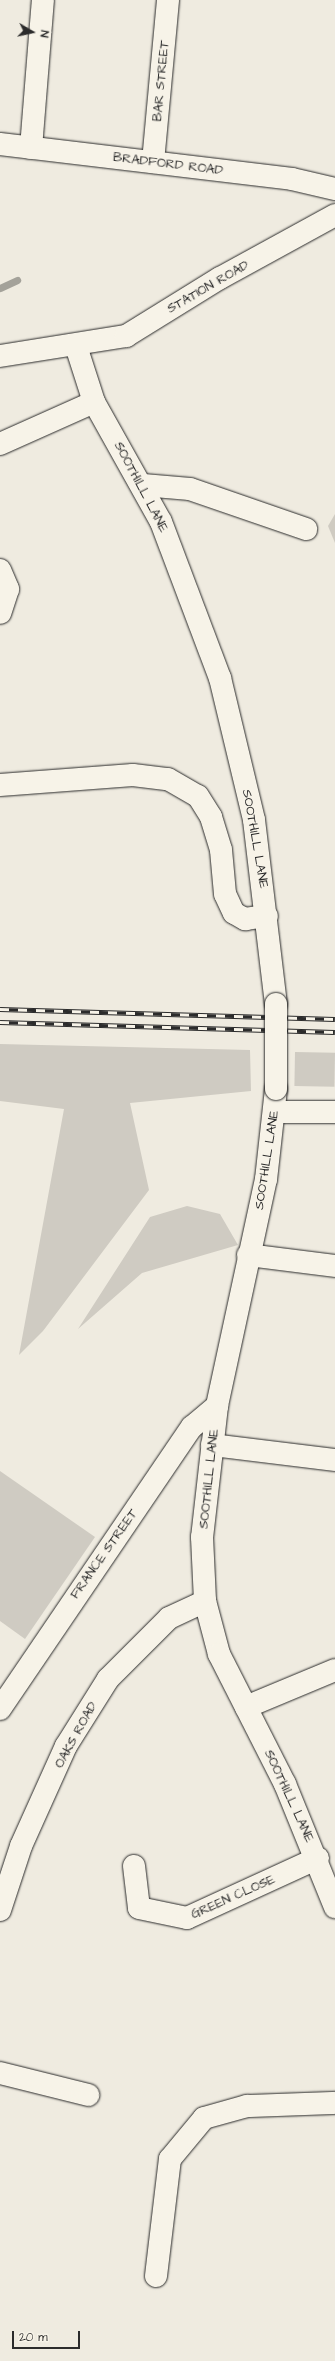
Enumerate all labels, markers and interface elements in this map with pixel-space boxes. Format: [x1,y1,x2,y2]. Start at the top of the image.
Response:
north arrow [12,12,52,52]
text: N [36,29,52,39]
street label: BAR STREET [150,40,172,122]
street label: BRADFORD ROAD [112,150,224,178]
street label: STATION ROAD [164,257,252,317]
street label: SOOTHILL LANE [111,439,171,535]
street label: SOOTHILL LANE [239,788,271,890]
street label: SOOTHILL LANE [251,1109,283,1211]
street label: SOOTHILL LANE [196,1428,222,1530]
street label: FRANCE STREET [67,1506,141,1602]
street label: OAKS ROAD [51,1699,101,1771]
street label: SOOTHILL LANE [261,1747,317,1845]
street label: GREEN CLOSE [189,1872,277,1922]
scale bar [14,2323,82,2349]
text: 20 m [19,2329,48,2346]

